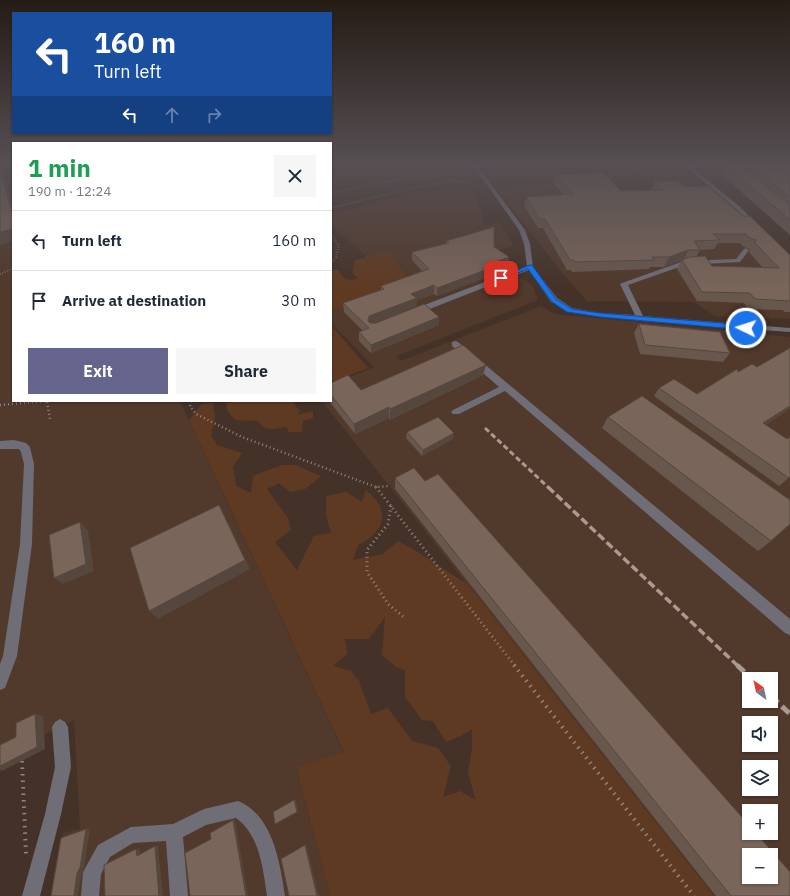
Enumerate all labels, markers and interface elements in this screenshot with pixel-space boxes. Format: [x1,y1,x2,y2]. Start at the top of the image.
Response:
text: 160 m [94,24,176,61]
icon: left [28,28,80,80]
text: Turn left [94,60,162,83]
icon: left [119,104,141,126]
icon: ahead [161,104,183,126]
icon: right [203,104,225,126]
text: 1 min [28,152,91,184]
button: close [274,155,316,197]
text: 190 m · 12:24 [28,183,111,200]
icon: left [28,230,50,252]
text: Turn left [62,231,122,250]
text: 160 m [272,231,316,250]
pin [484,261,518,295]
icon: arrive [490,267,512,289]
icon: arrive [28,290,50,312]
text: Arrive at destination [62,291,206,310]
text: 30 m [281,291,316,310]
position arrow [725,307,767,349]
button: Exit [28,348,168,394]
button: Share [176,348,316,394]
north arrow [742,672,778,708]
map controls [742,672,778,884]
button: sound [742,716,778,752]
button: layers [742,760,778,796]
button: + [742,804,778,840]
button: − [742,848,778,884]

